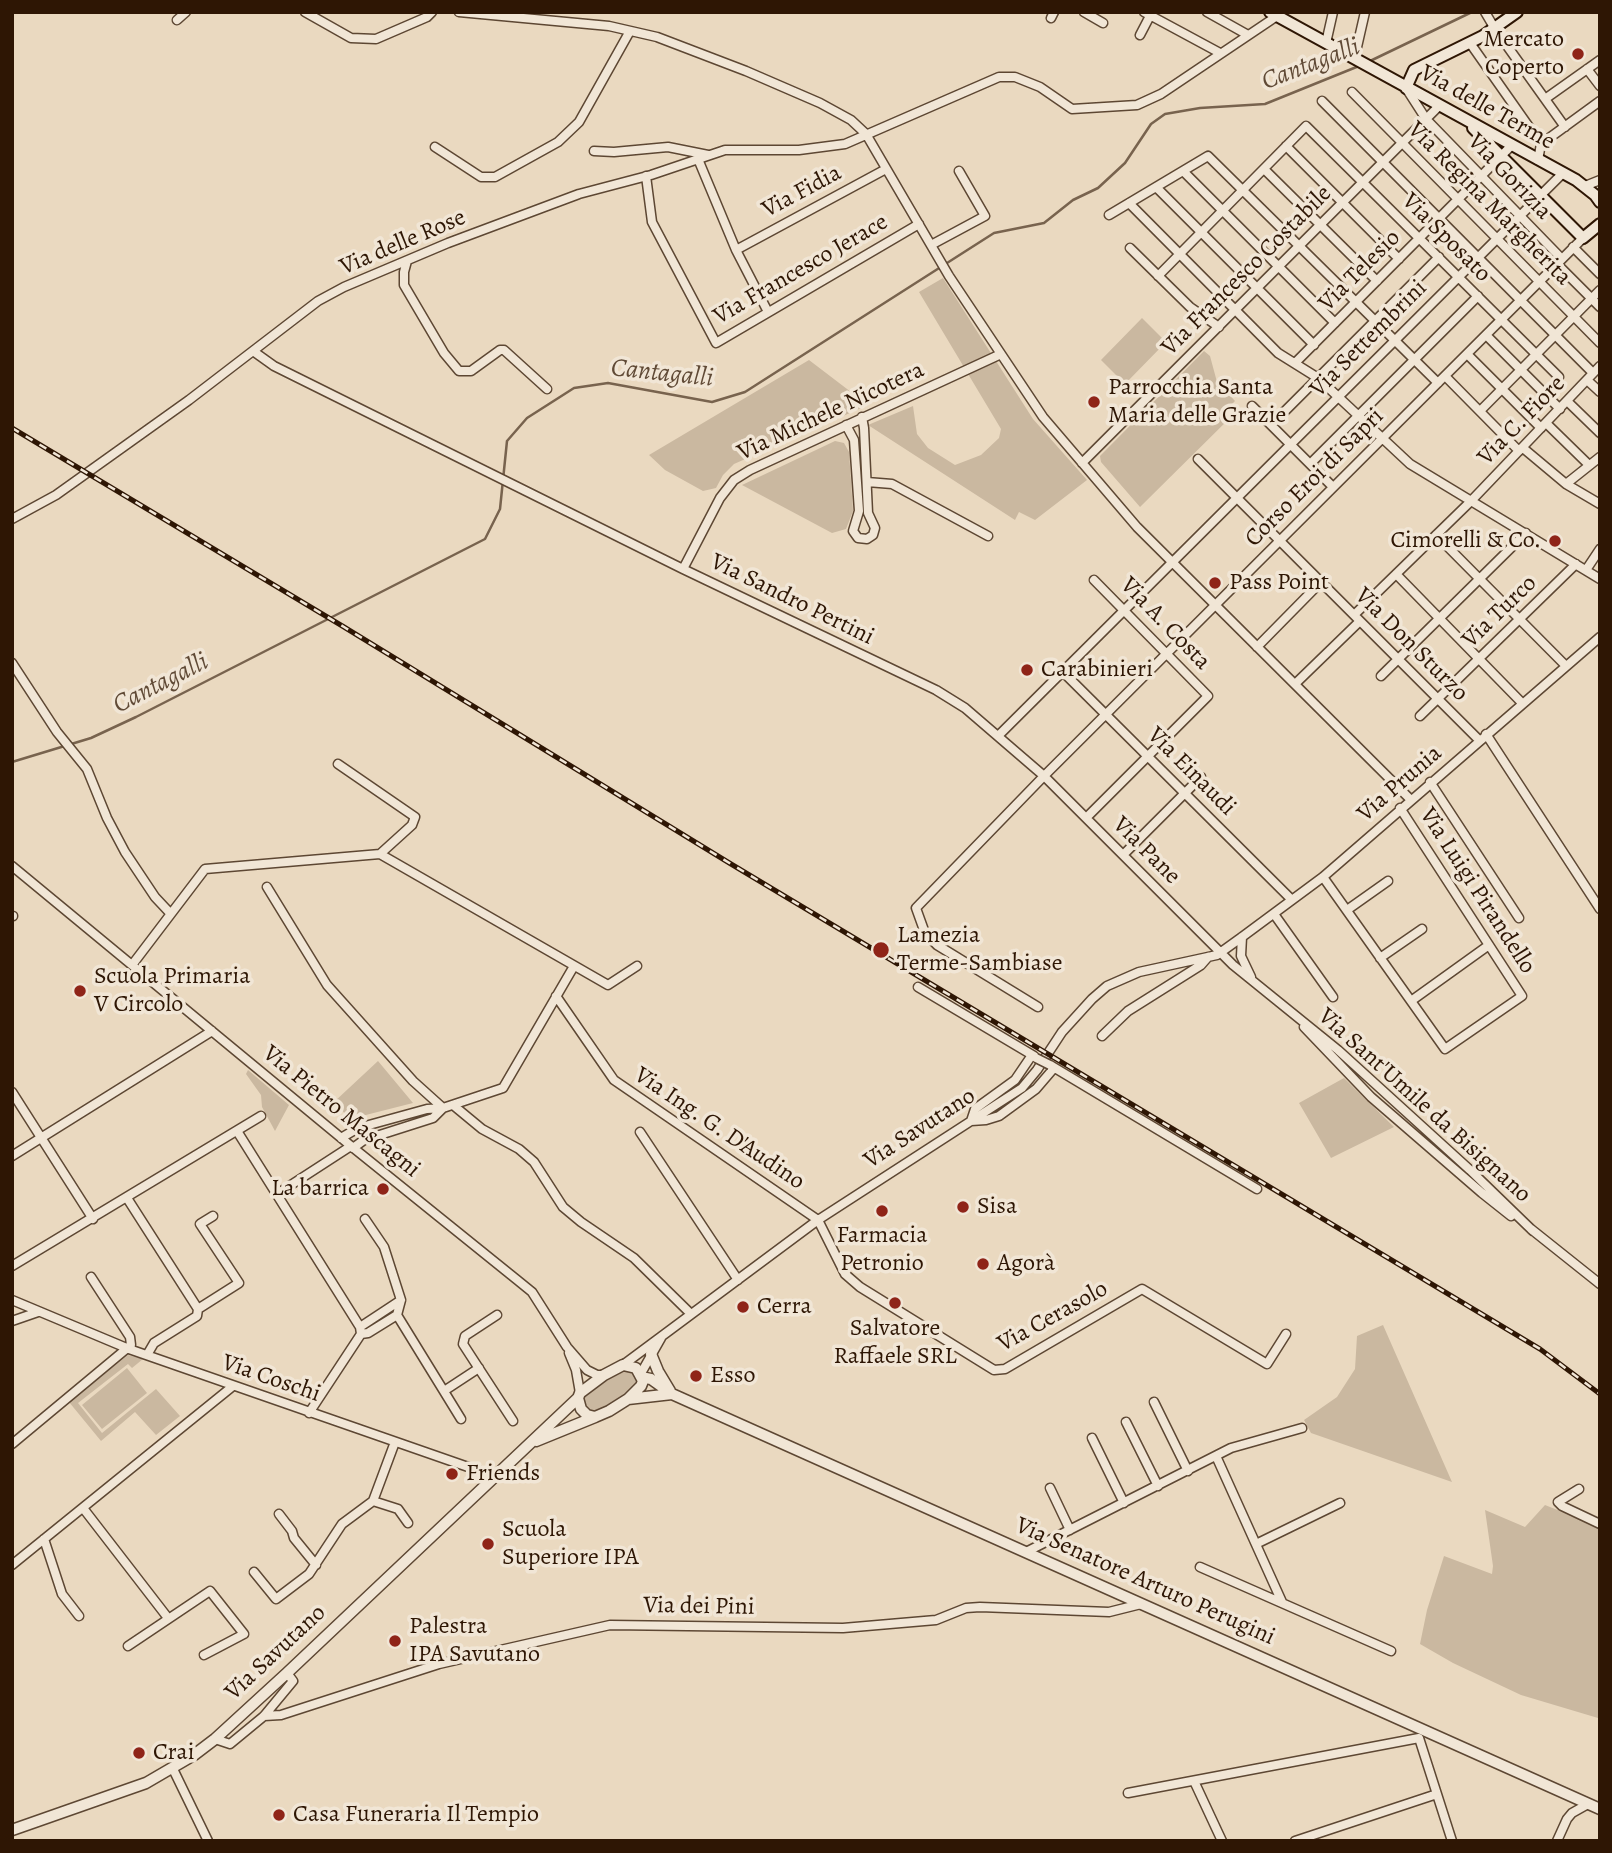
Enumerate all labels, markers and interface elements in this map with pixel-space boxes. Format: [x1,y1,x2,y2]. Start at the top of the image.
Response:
place label: Mercato Coperto [1483,26,1564,82]
water label: Cantagalli [1258,32,1364,98]
marker: Mercato Coperto [1570,46,1586,62]
street label: Via delle Terme [1415,59,1559,157]
street label: Via Regina Margherita [1401,116,1577,292]
street label: Via Gorizia [1461,128,1557,226]
street label: Via Fidia [757,159,847,225]
street label: Via Francesco Costabile [1156,180,1338,362]
street label: Via Sposato [1395,187,1497,289]
street label: Via delle Rose [336,204,470,282]
street label: Via Francesco Jerace [709,208,893,332]
street label: Via Telesio [1313,224,1407,318]
street label: Via Settembrini [1304,274,1434,404]
water label: Cantagalli [609,353,715,395]
street label: Via Michele Nicotera [733,356,929,468]
street label: Via C. Fiore [1472,370,1572,472]
place label: Parrocchia Santa Maria delle Grazie [1108,374,1286,430]
marker: Parrocchia Santa Maria delle Grazie [1086,394,1102,410]
street label: Corso Eroi di Sapri [1240,403,1390,553]
place label: Cimorelli & Co. [1390,527,1541,555]
marker: Cimorelli & Co. [1547,533,1563,549]
street label: Via Sandro Pertini [706,548,878,652]
place label: Pass Point [1229,569,1329,597]
street label: Via Turco [1457,570,1543,654]
street label: Via A. Costa [1114,572,1216,676]
marker: Pass Point [1207,575,1223,591]
street label: Via Don Sturzo [1348,582,1474,708]
water label: Cantagalli [108,647,214,721]
place label: Carabinieri [1041,656,1153,684]
marker: Carabinieri [1019,662,1035,678]
street label: Via Einaudi [1141,722,1241,822]
street label: Via Prunia [1352,739,1448,829]
street label: Via Luigi Pirandello [1413,803,1541,979]
street label: Via Pane [1106,811,1186,891]
place label: Lamezia Terme-Sambiase [897,922,1062,978]
marker: Lamezia Terme-Sambiase [871,940,891,960]
place label: Scuola Primaria V Circolo [94,963,250,1019]
marker: Scuola Primaria V Circolo [72,983,88,999]
street label: Via Sant'Umile da Bisignano [1312,1003,1536,1209]
street label: Via Pietro Mascagni [256,1040,426,1184]
street label: Via Ing. G. D'Audino [628,1061,810,1197]
street label: Via Savutano [859,1082,981,1176]
place label: La barrica [271,1175,369,1203]
marker: La barrica [375,1181,391,1197]
place label: Sisa [977,1193,1017,1221]
marker: Sisa [955,1199,971,1215]
marker: Farmacia Petronio [874,1203,890,1219]
place label: Farmacia Petronio [837,1222,927,1278]
place label: Agorà [997,1250,1055,1278]
marker: Agorà [975,1256,991,1272]
street label: Via Cerasolo [993,1275,1113,1359]
place label: Cerra [757,1293,812,1321]
marker: Salvatore Raffaele SRL [887,1295,903,1311]
marker: Cerra [735,1299,751,1315]
place label: Salvatore Raffaele SRL [833,1315,957,1371]
street label: Via Coschi [218,1349,324,1409]
place label: Esso [710,1362,755,1390]
marker: Esso [688,1368,704,1384]
place label: Friends [466,1460,540,1488]
marker: Friends [444,1466,460,1482]
street label: Via Senatore Arturo Perugini [1011,1512,1279,1652]
place label: Scuola Superiore IPA [502,1516,639,1572]
marker: Scuola Superiore IPA [480,1536,496,1552]
street label: Via dei Pini [643,1592,755,1622]
street label: Via Savutano [220,1599,332,1707]
place label: Palestra IPA Savutano [409,1613,540,1669]
marker: Palestra IPA Savutano [387,1633,403,1649]
place label: Crai [153,1739,194,1767]
marker: Crai [131,1745,147,1761]
place label: Casa Funeraria Il Tempio [293,1801,539,1829]
marker: Casa Funeraria Il Tempio [271,1807,287,1823]

